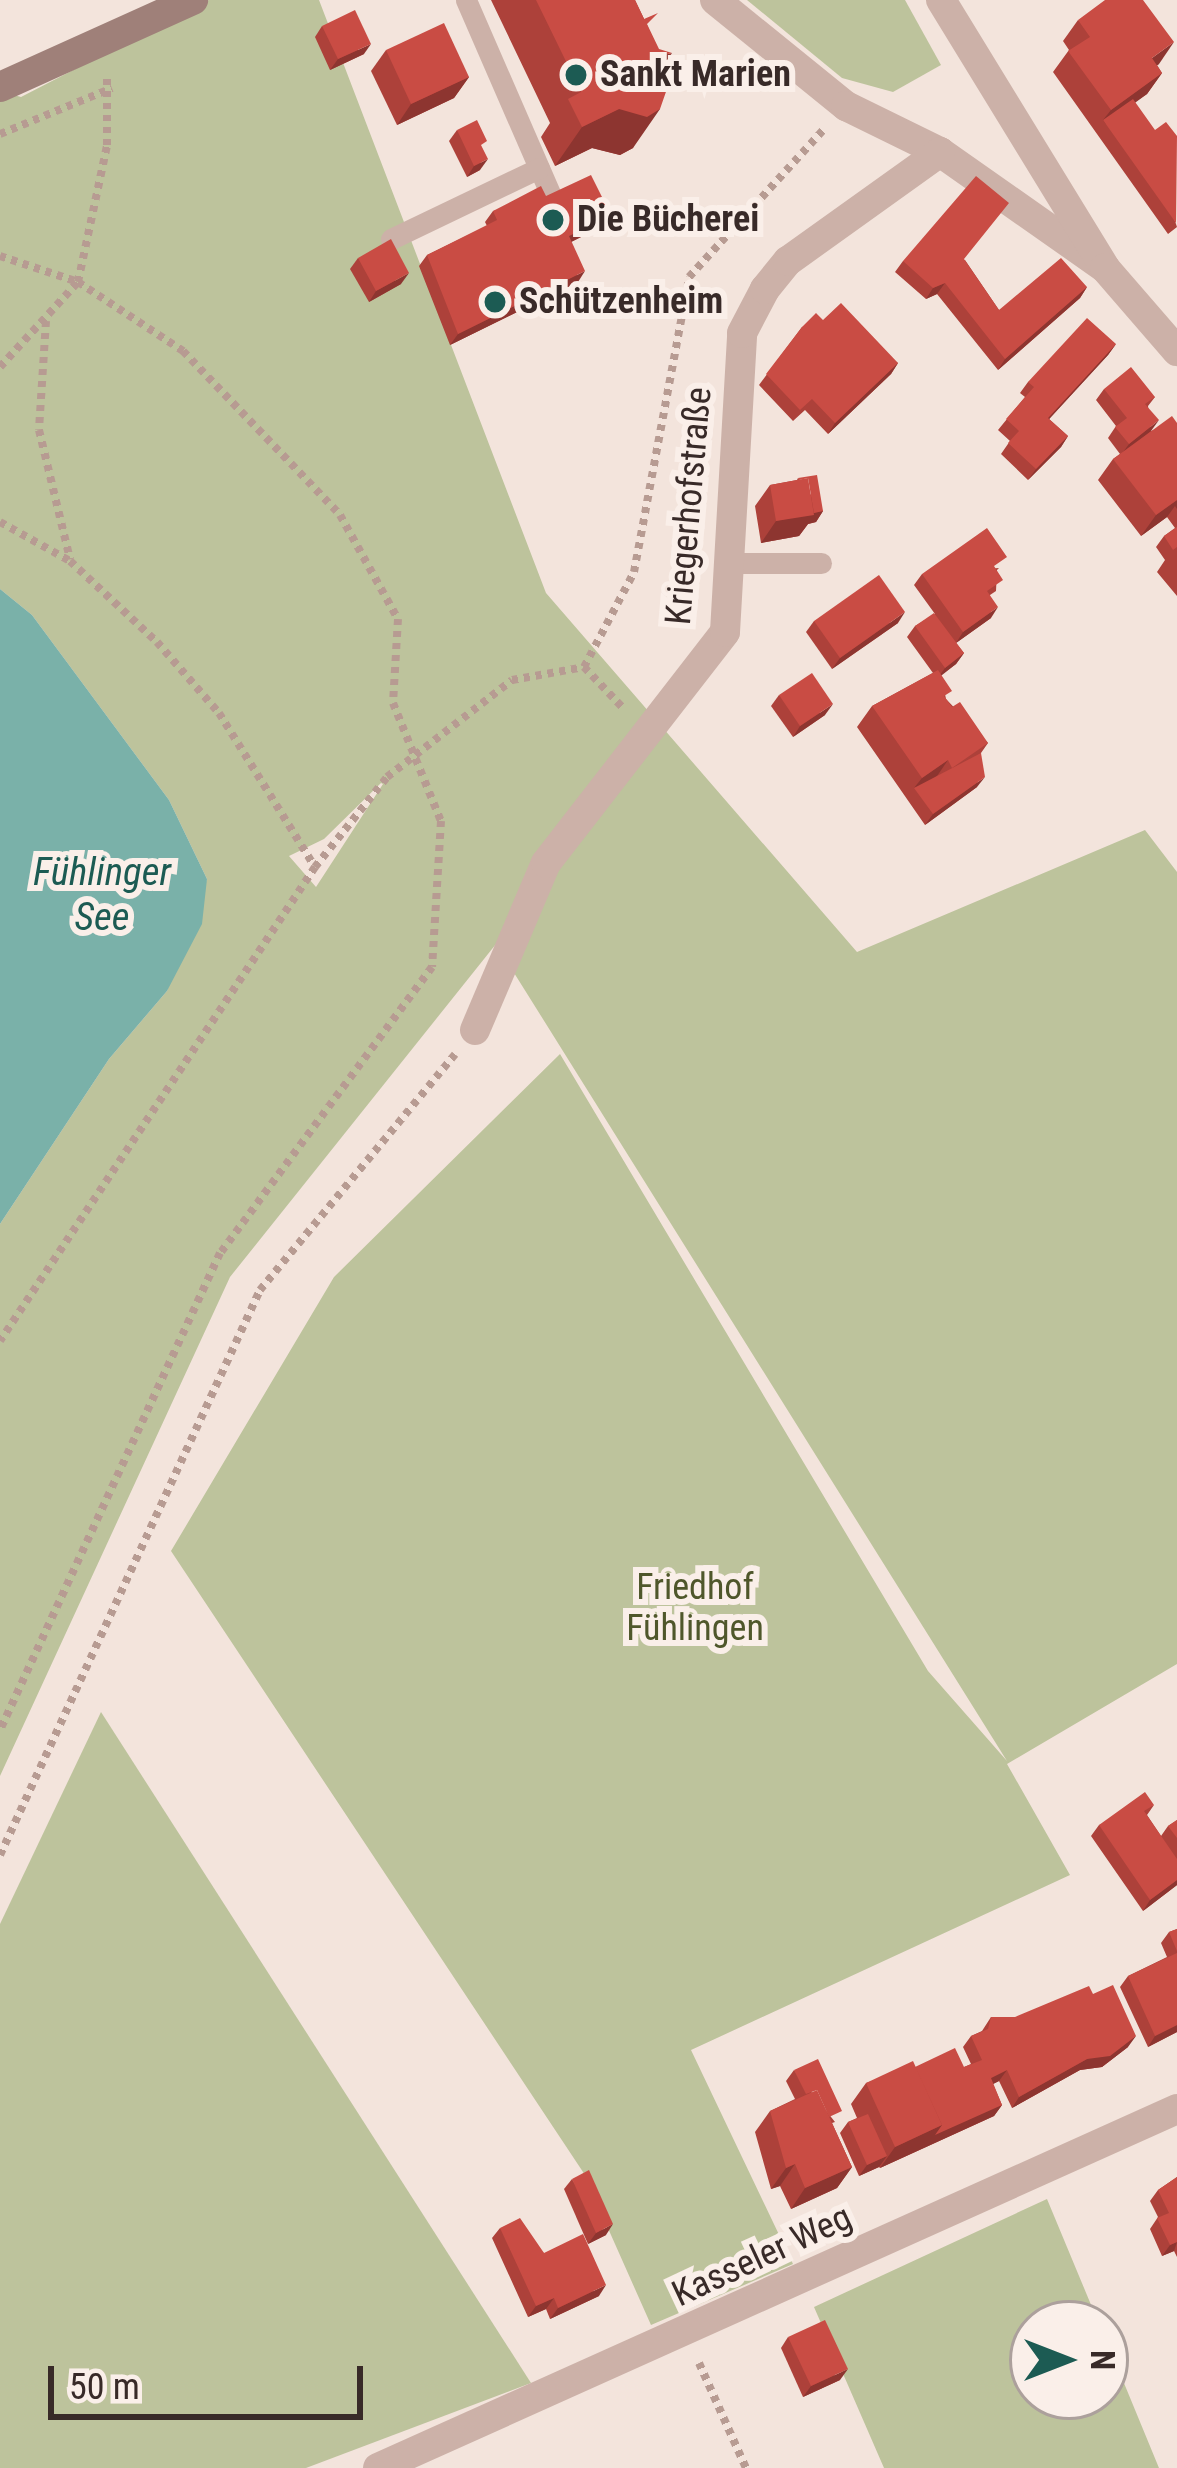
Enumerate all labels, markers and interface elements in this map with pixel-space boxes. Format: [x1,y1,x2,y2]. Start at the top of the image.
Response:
place label: Sankt Marien [600,53,791,97]
marker: Sankt Marien [563,62,589,88]
place label: Die Bücherei [577,198,759,242]
marker: Die Bücherei [540,207,566,233]
place label: Schützenheim [519,280,723,324]
marker: Schützenheim [482,289,508,315]
street label: Kriegerhofstraße [657,385,721,627]
water label: Fühlinger See [33,850,171,941]
park label: Friedhof Fühlingen [626,1565,764,1650]
street label: Kasseler Weg [666,2196,858,2316]
north arrow [1009,2300,1129,2420]
scale bar [54,2342,369,2416]
text: N [1083,2350,1122,2370]
text: 50 m [69,2366,140,2408]

